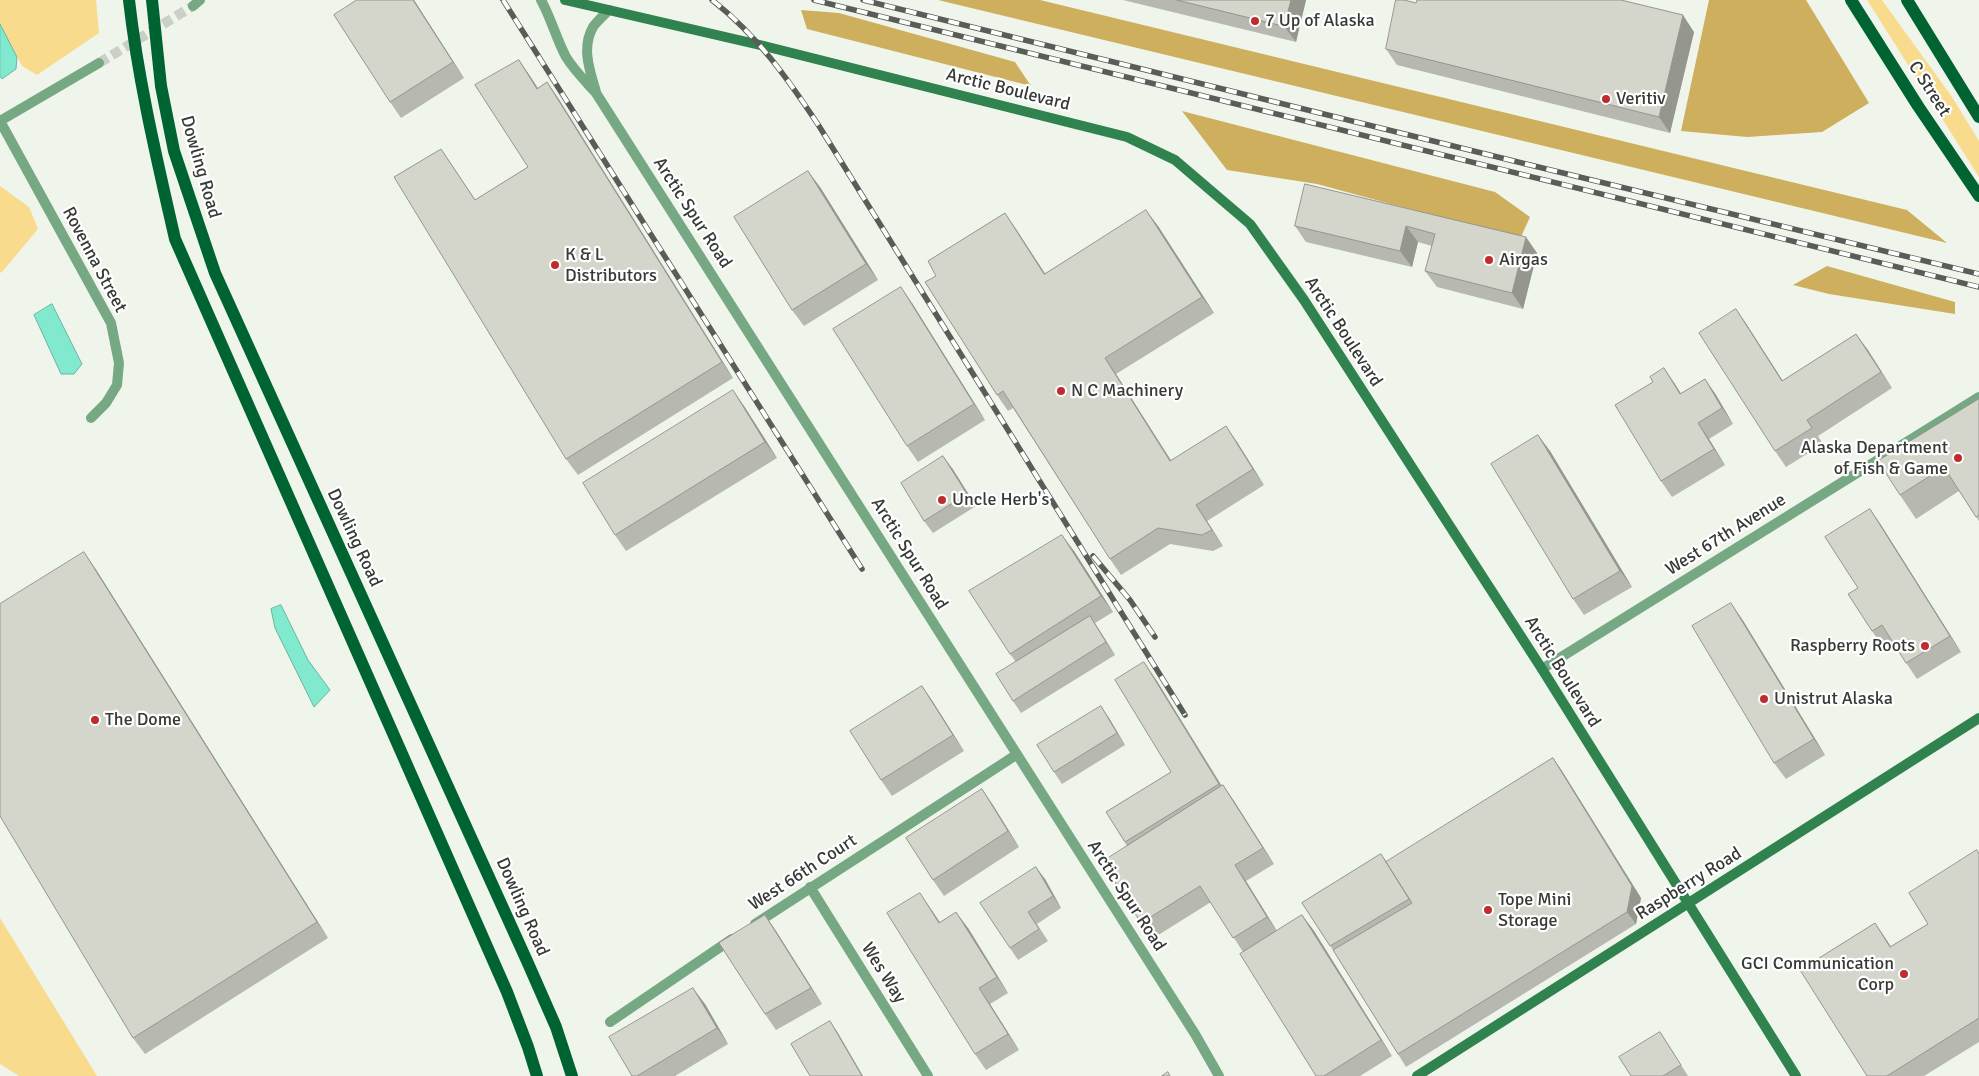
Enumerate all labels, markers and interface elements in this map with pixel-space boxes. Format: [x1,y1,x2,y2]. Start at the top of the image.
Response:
place label: 7 Up of Alaska [1265,10,1375,32]
marker: 7 Up of Alaska [1249,15,1261,27]
street label: C Street [1903,57,1955,121]
street label: Arctic Boulevard [944,64,1072,116]
place label: Veritiv [1616,88,1665,110]
marker: Veritiv [1600,93,1612,105]
street label: Dowling Road [175,113,225,221]
street label: Arctic Spur Road [648,153,736,273]
street label: Rovenna Street [57,204,131,316]
place label: K & L Distributors [565,244,657,286]
place label: Airgas [1499,249,1548,271]
marker: Airgas [1483,254,1495,266]
marker: K & L Distributors [549,259,561,271]
street label: Arctic Boulevard [1299,273,1387,391]
place label: N C Machinery [1071,380,1183,402]
marker: N C Machinery [1055,385,1067,397]
place label: Alaska Department of Fish & Game [1801,437,1948,479]
marker: Alaska Department of Fish & Game [1952,452,1964,464]
street label: Dowling Road [322,486,386,590]
place label: Uncle Herb's [952,489,1049,511]
street label: West 67th Avenue [1662,489,1790,581]
street label: Arctic Spur Road [866,494,952,614]
marker: Uncle Herb's [936,494,948,506]
street label: Arctic Boulevard [1519,613,1605,731]
place label: Raspberry Roots [1790,635,1915,657]
marker: Raspberry Roots [1919,640,1931,652]
place label: Unistrut Alaska [1774,688,1893,710]
marker: Unistrut Alaska [1758,693,1770,705]
place label: The Dome [105,709,181,731]
marker: The Dome [89,714,101,726]
street label: West 66th Court [745,830,861,916]
street label: Arctic Spur Road [1082,836,1170,956]
street label: Raspberry Road [1632,843,1746,925]
street label: Dowling Road [491,854,553,960]
place label: Tope Mini Storage [1498,889,1571,932]
marker: Tope Mini Storage [1482,904,1494,916]
street label: Wes Way [856,939,910,1007]
place label: GCI Communication Corp [1741,953,1894,996]
marker: GCI Communication Corp [1898,968,1910,980]

